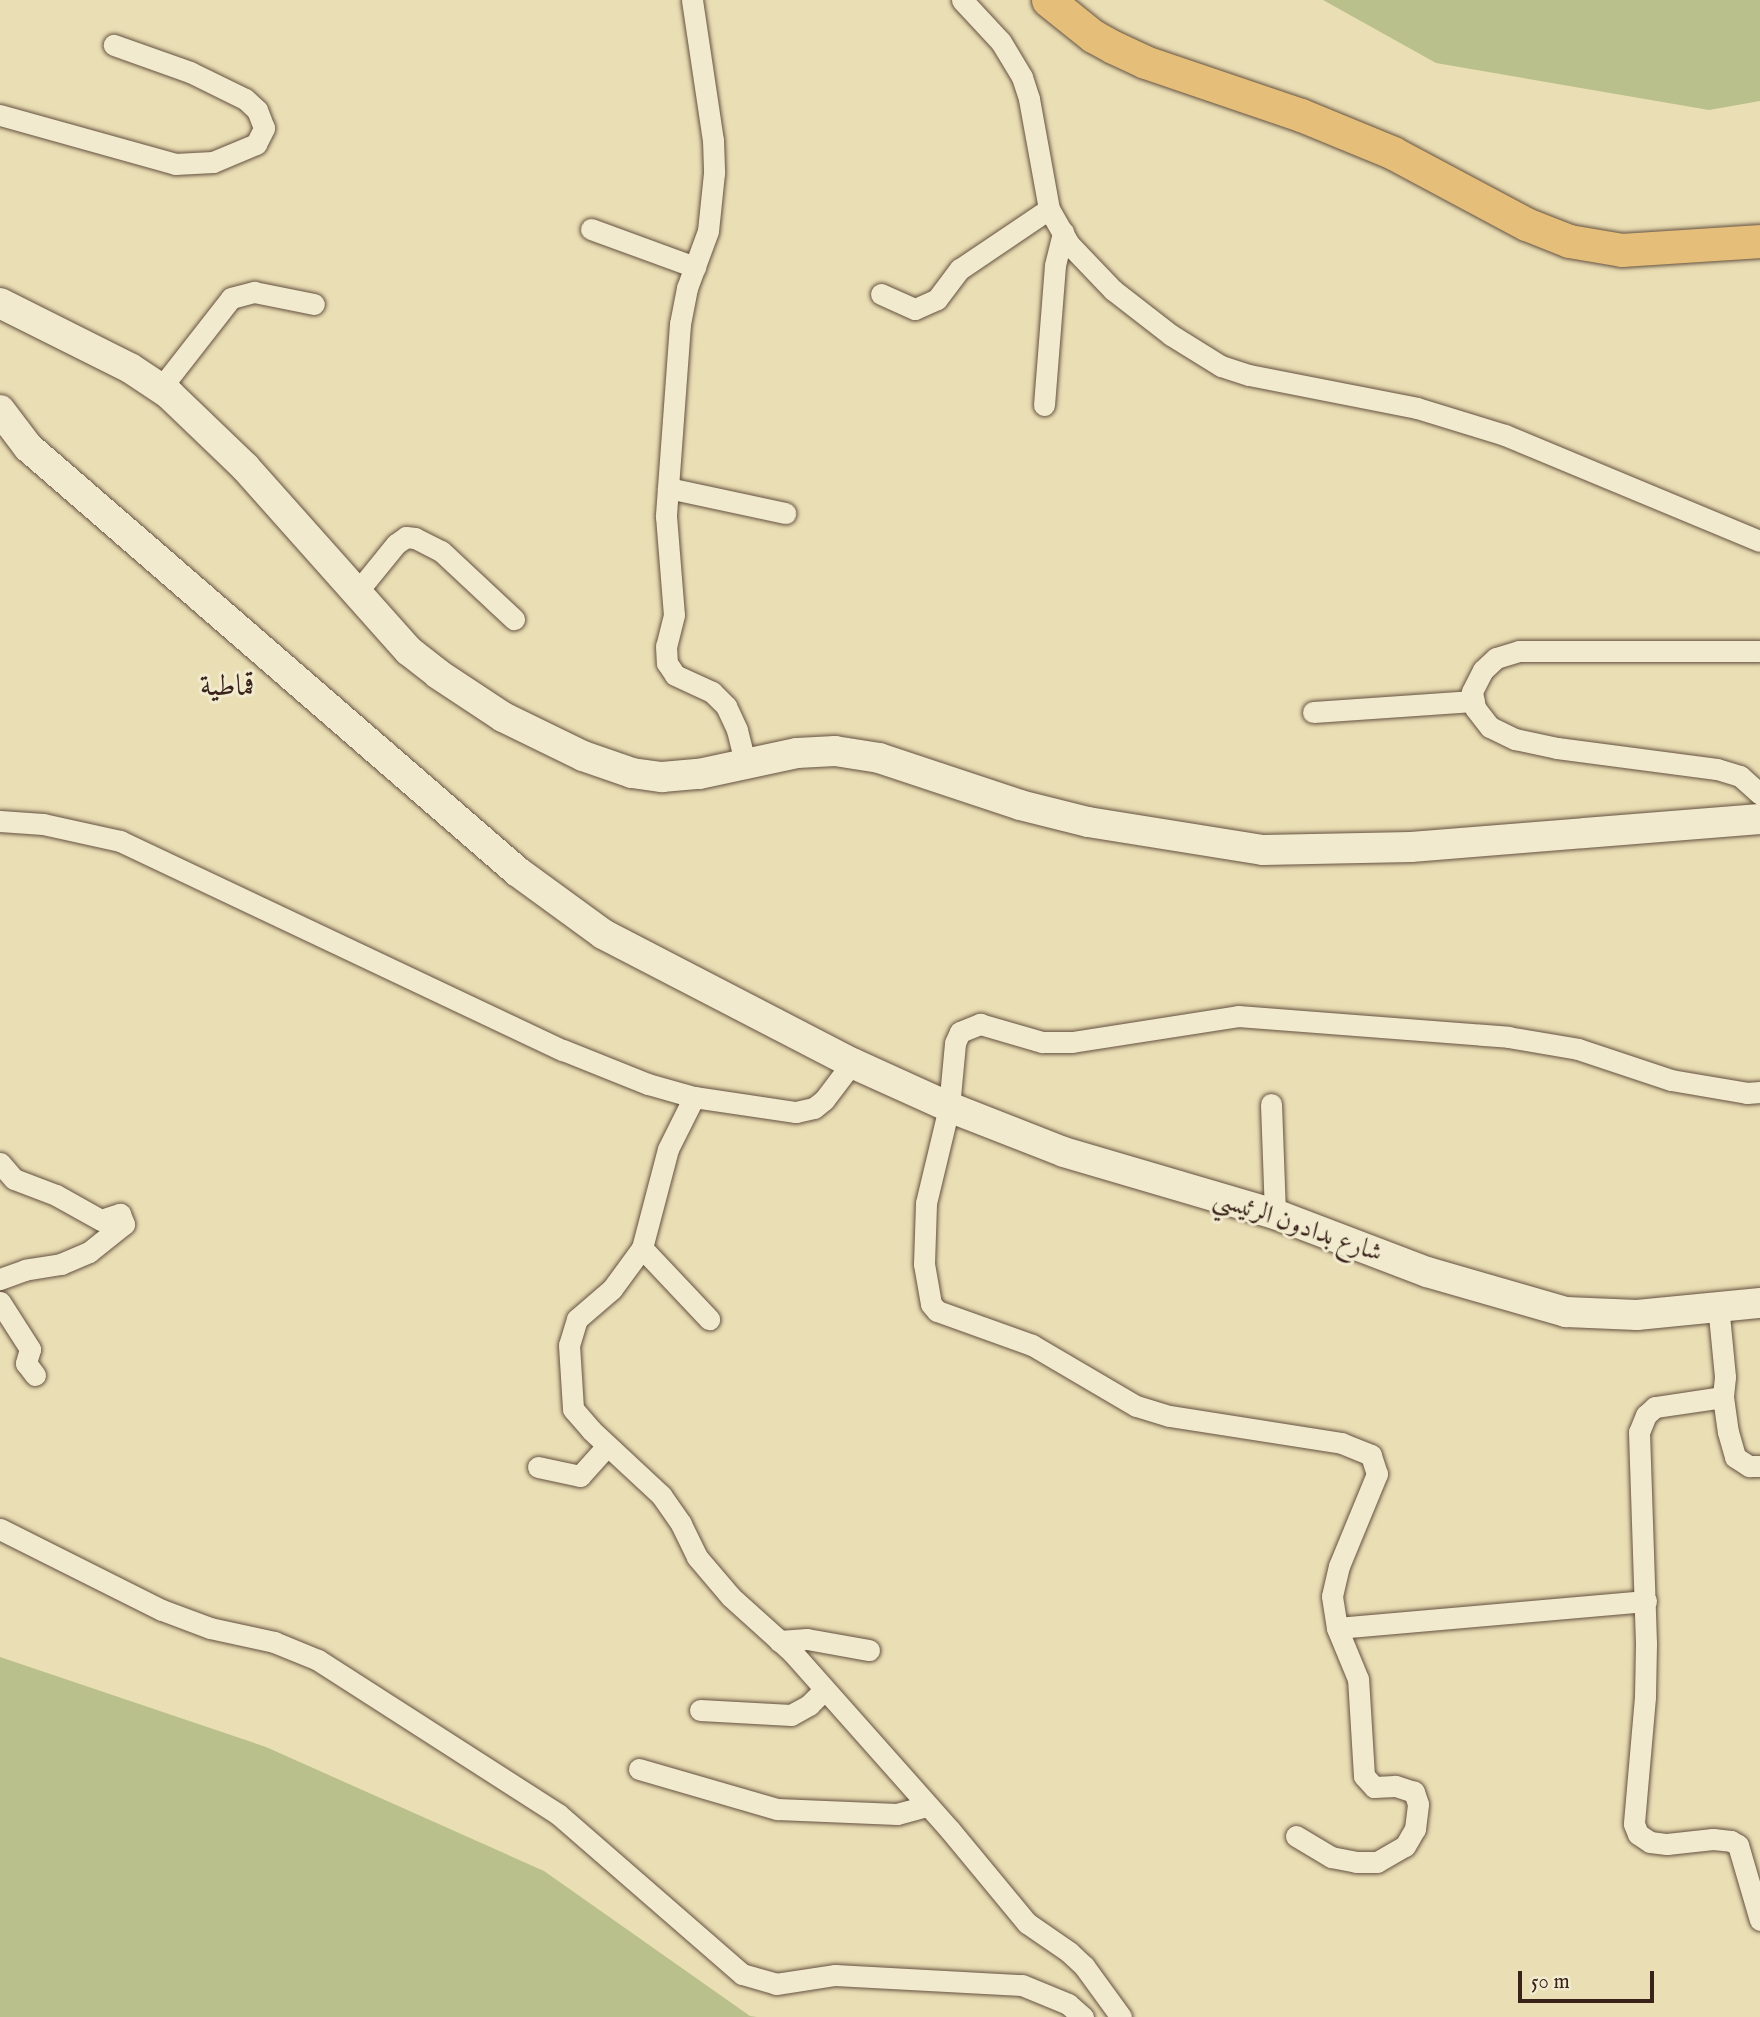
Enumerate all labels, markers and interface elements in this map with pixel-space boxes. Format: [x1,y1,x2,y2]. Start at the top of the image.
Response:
district label: قماطية [200,669,254,705]
street label: شارع بدادون الرئيسي [1210,1183,1386,1269]
scale bar [1522,1958,1658,2002]
text: 50 m [1531,1969,1570,1996]

